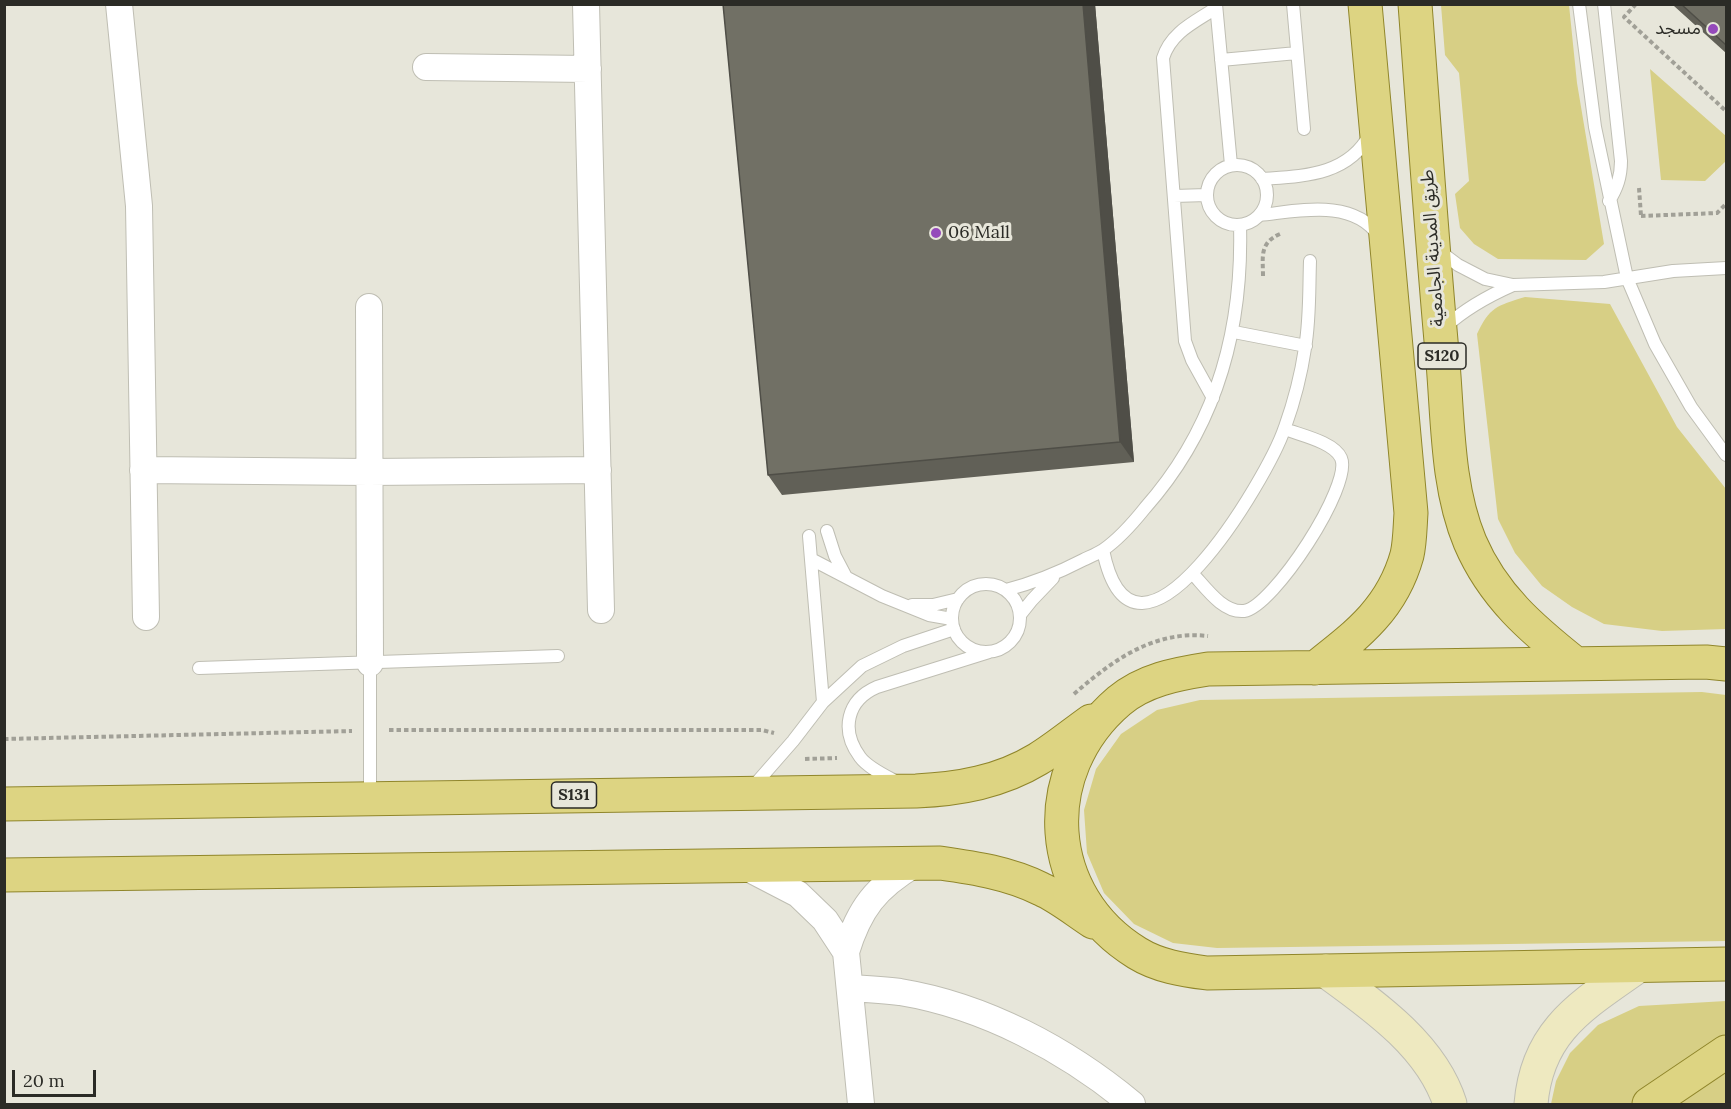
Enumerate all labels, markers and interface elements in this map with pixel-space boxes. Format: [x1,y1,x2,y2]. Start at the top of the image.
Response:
place label: مسجد [1655,18,1701,40]
marker: مسجد [1706,22,1720,36]
street label: طريق المدينة الجامعية [1417,169,1449,327]
place label: 06 Mall [948,222,1010,244]
marker: 06 Mall [929,226,943,240]
road number: S120 [1418,343,1466,369]
road number: S131 [552,782,596,808]
scale bar [15,1058,99,1096]
text: 20 m [23,1069,65,1092]

